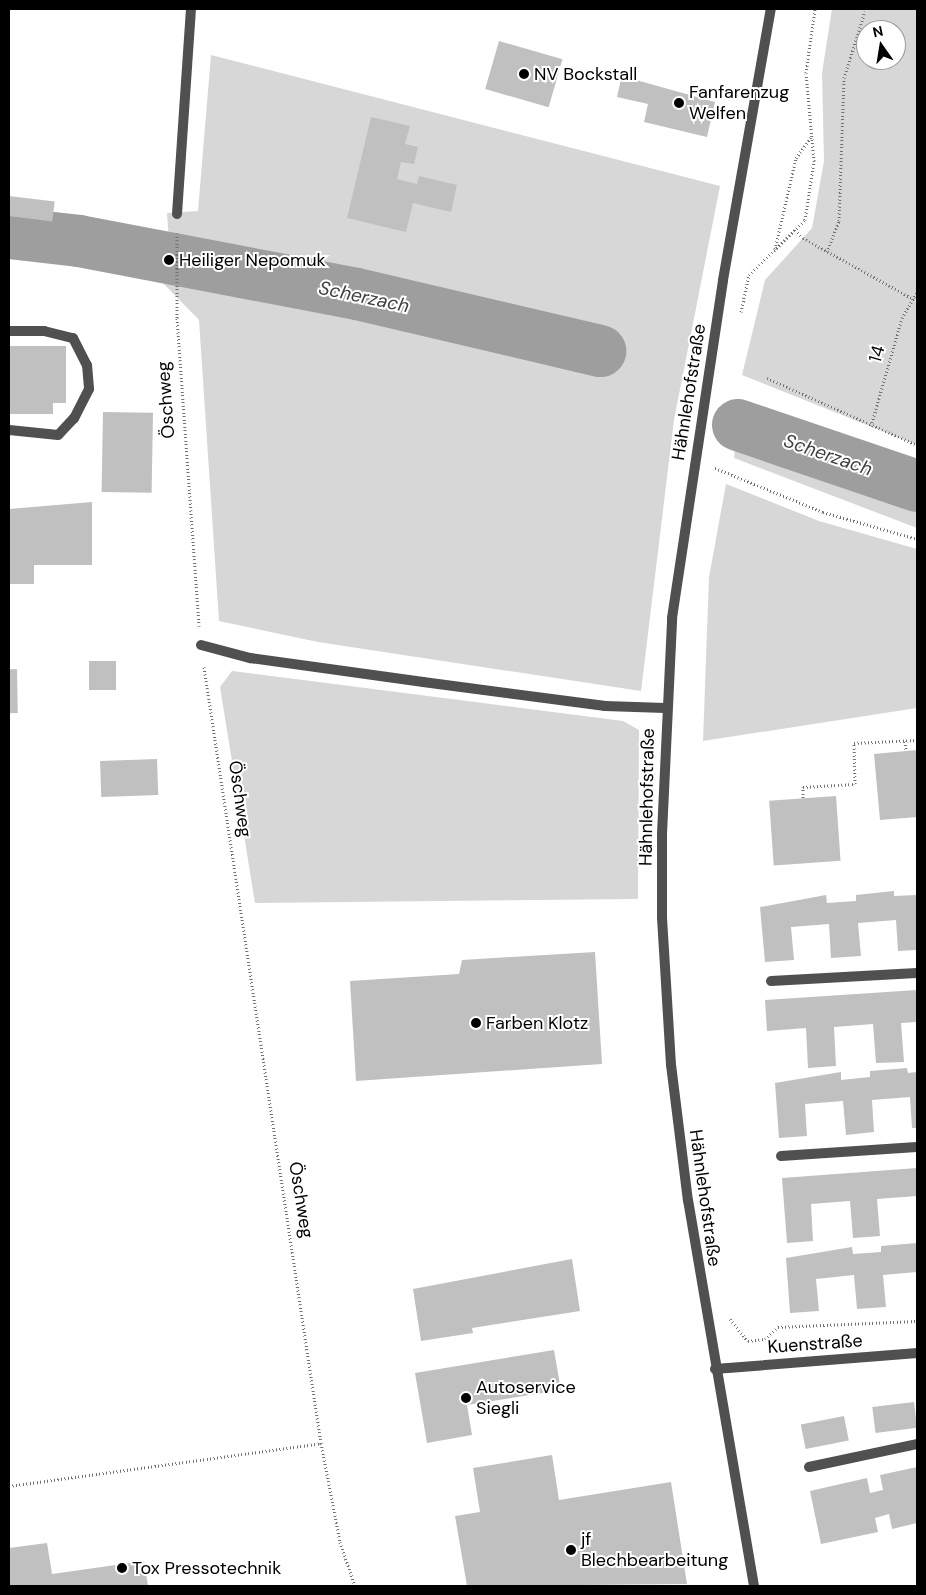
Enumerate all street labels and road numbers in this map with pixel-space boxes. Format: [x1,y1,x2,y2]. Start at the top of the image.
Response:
street label: Hähnlehofstraße [668,322,710,462]
street label: 14 [864,343,890,365]
street label: Öschweg [153,361,179,439]
street label: Hähnlehofstraße [635,728,659,866]
street label: Öschweg [224,759,256,839]
street label: Hähnlehofstraße [685,1128,725,1268]
street label: Öschweg [284,1160,318,1240]
street label: Kuenstraße [767,1330,863,1358]

